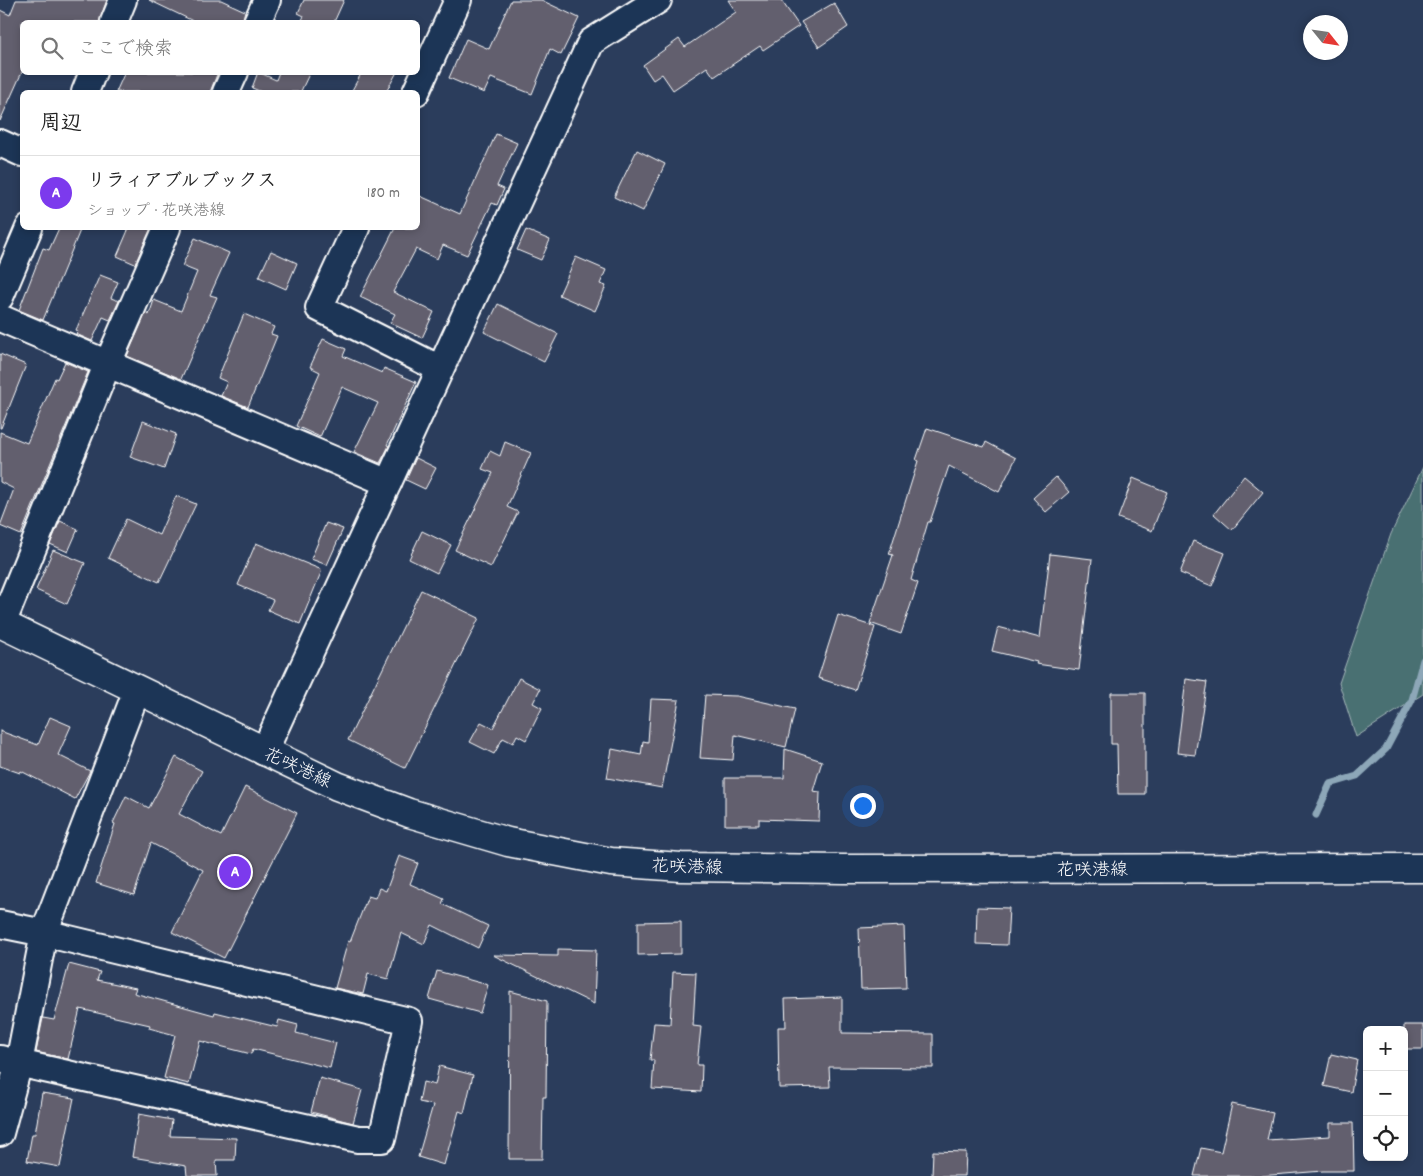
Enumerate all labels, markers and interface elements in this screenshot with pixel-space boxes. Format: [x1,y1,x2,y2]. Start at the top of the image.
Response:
north arrow [1303,15,1348,60]
search box [20,20,420,75]
icon: search [38,34,66,62]
text: ここで検索 [78,37,173,64]
text: 周辺 [40,110,82,140]
text: リラィアブルブックス [87,169,276,196]
text: A [52,182,60,205]
text: 180 m [367,182,400,205]
text: ショップ · 花咲港線 [87,200,225,223]
street label: 花咲港線 [259,743,335,796]
your location [850,793,876,819]
pin: A [219,853,251,891]
street label: 花咲港線 [650,855,723,882]
street label: 花咲港線 [1056,859,1128,884]
map controls [1363,1026,1408,1161]
button: + [1363,1026,1408,1071]
button: − [1363,1071,1408,1116]
button: locate [1363,1116,1408,1161]

